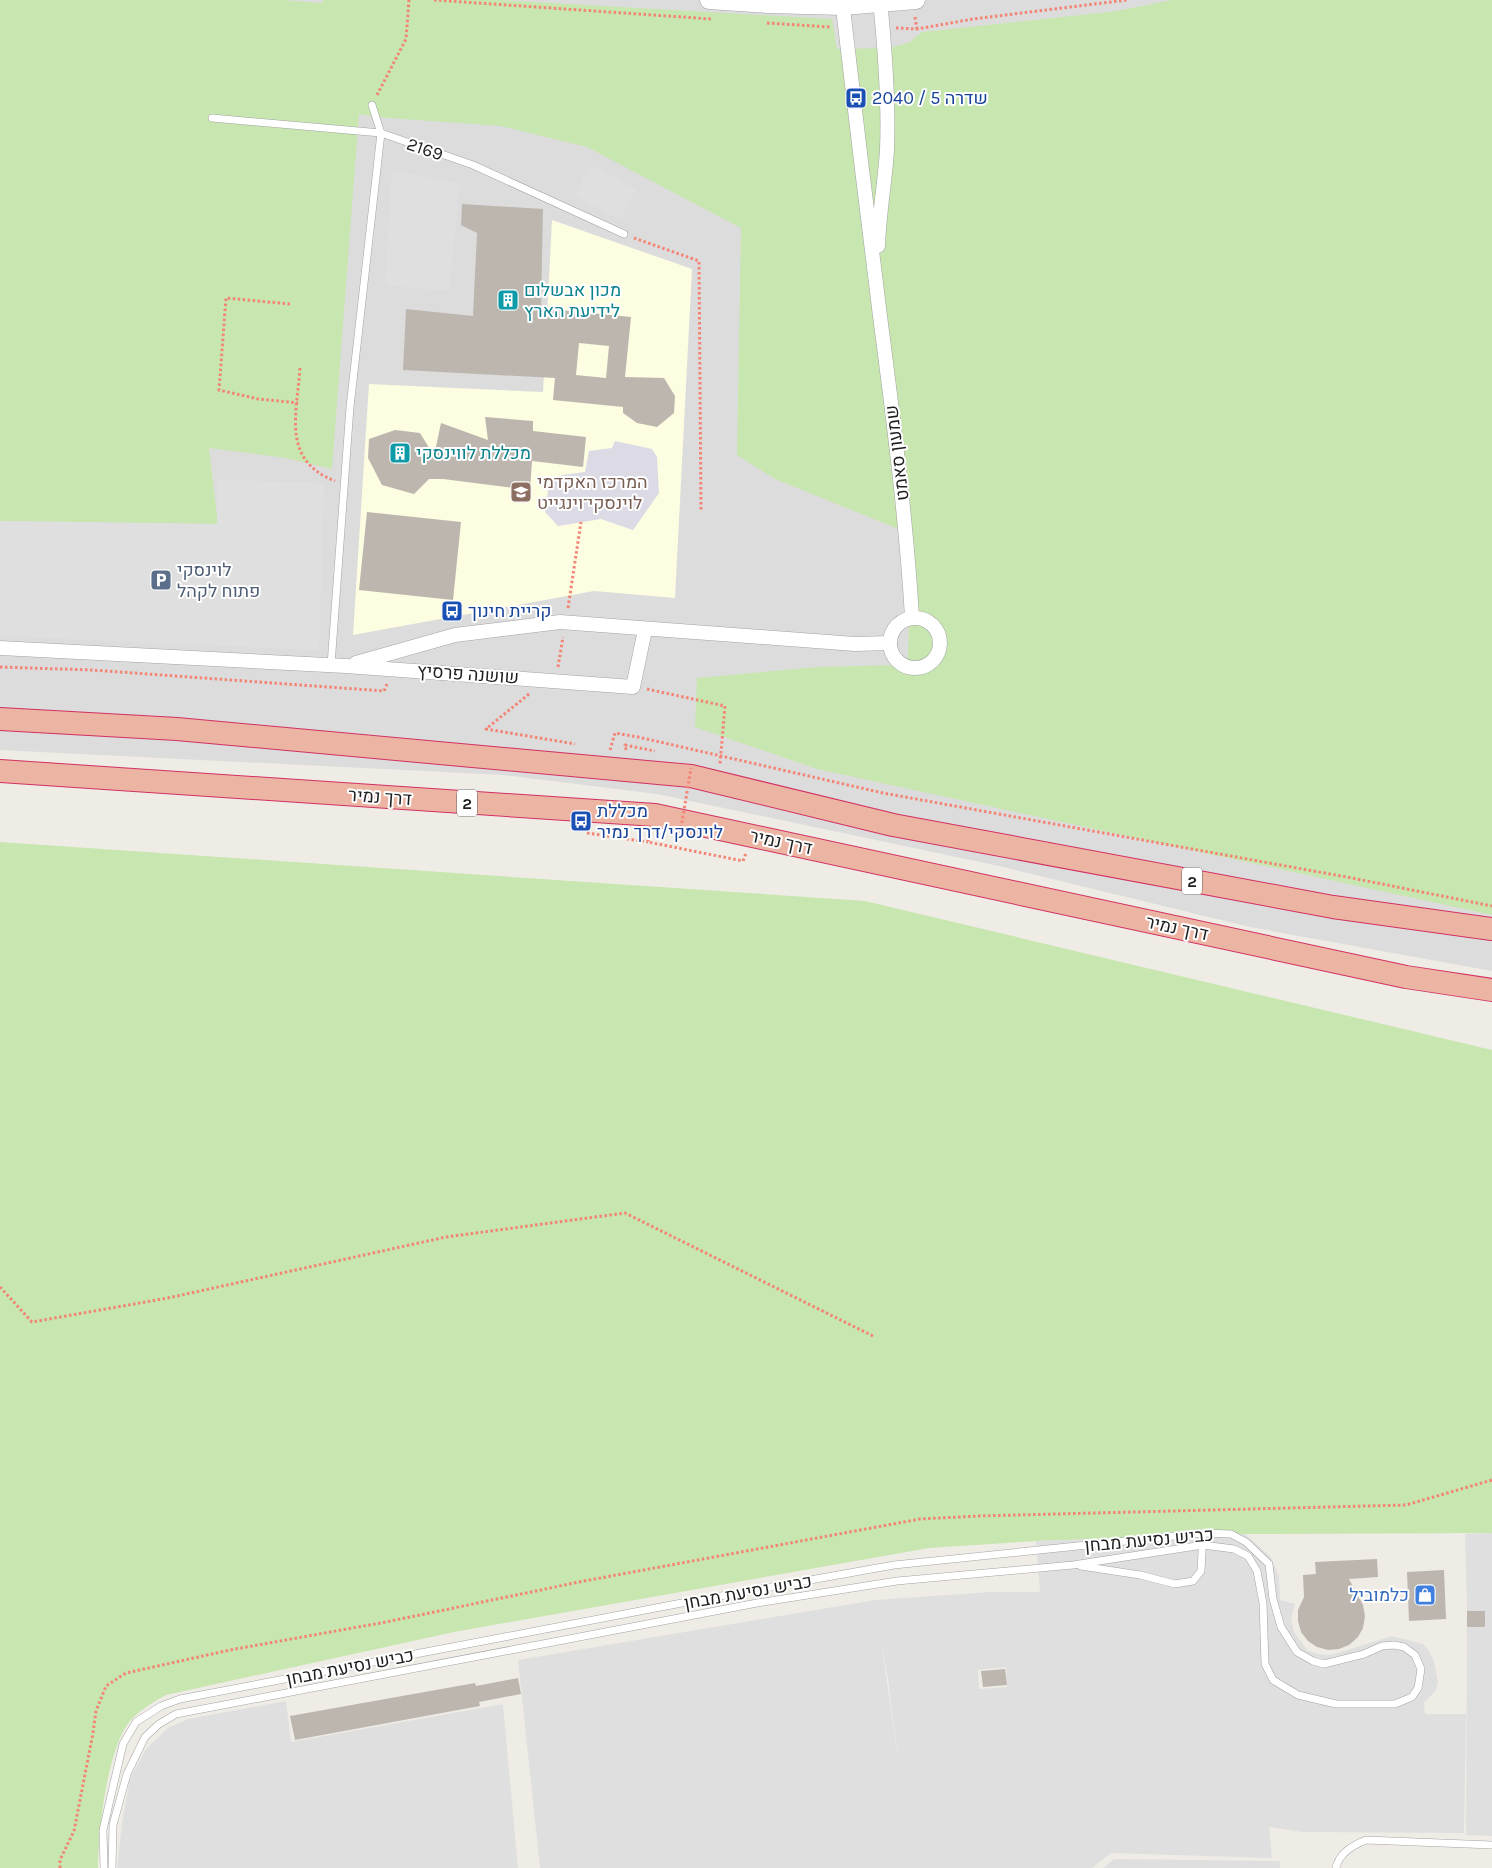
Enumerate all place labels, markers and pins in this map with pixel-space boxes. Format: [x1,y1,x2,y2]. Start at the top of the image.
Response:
bus stop icon: שדרה 5 / 2040 [844,86,868,110]
place label: שדרה 5 / 2040 [872,87,988,109]
place label: מכון אבשלום לידיעת הארץ [524,279,621,322]
building icon: מכון אבשלום לידיעת הארץ [496,288,520,312]
building icon: מכללת לווינסקי [388,441,412,465]
place label: מכללת לווינסקי [416,442,531,464]
place label: המרכז האקדמי לוינסקי־וינגייט [537,471,648,514]
school or university icon: המרכז האקדמי לוינסקי־וינגייט [509,480,533,504]
place label: לוינסקי פתוח לקהל [177,559,260,602]
parking icon: לוינסקי פתוח לקהל [149,568,173,592]
bus stop icon: קריית חינוך [440,599,464,623]
place label: קריית חינוך [468,600,552,622]
place label: מכללת לוינסקי/דרך נמיר [597,800,723,843]
bus stop icon: מכללת לוינסקי/דרך נמיר [569,809,593,833]
shop icon: כלמוביל [1413,1583,1437,1607]
place label: כלמוביל [1349,1584,1409,1606]

